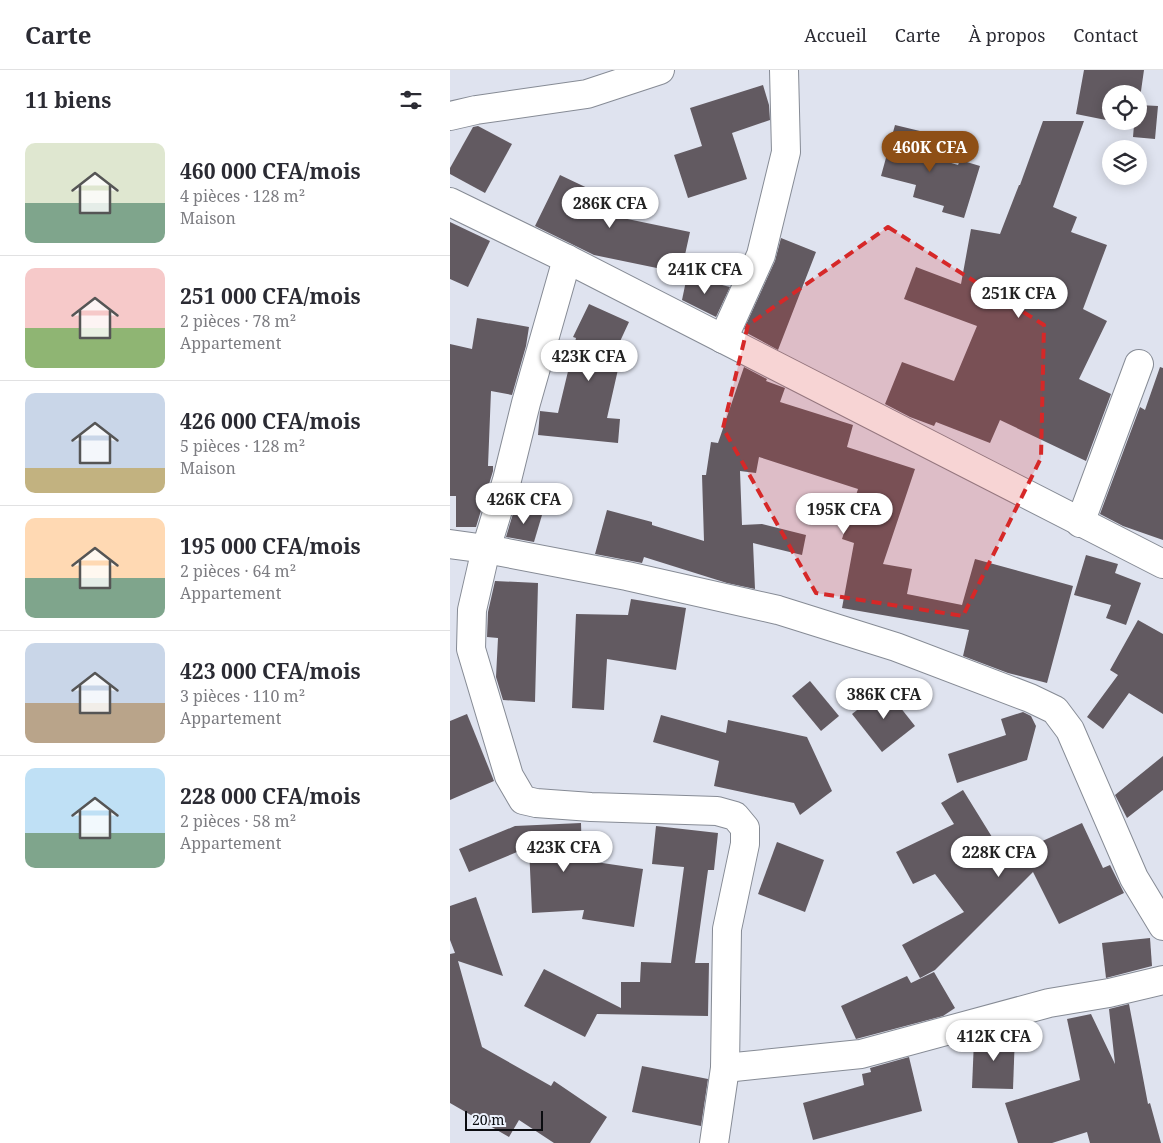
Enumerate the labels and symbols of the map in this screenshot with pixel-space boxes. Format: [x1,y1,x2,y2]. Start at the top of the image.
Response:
pin: 460K CFA [878,131,982,173]
pin: 286K CFA [558,186,662,229]
pin: 241K CFA [653,252,757,295]
pin: 251K CFA [967,276,1071,319]
pin: 423K CFA [537,340,641,382]
pin: 426K CFA [472,482,576,525]
pin: 195K CFA [792,492,896,535]
pin: 386K CFA [832,678,936,720]
pin: 423K CFA [512,830,616,873]
pin: 228K CFA [947,836,1051,878]
pin: 412K CFA [942,1020,1046,1062]
scale bar [465,1108,542,1131]

